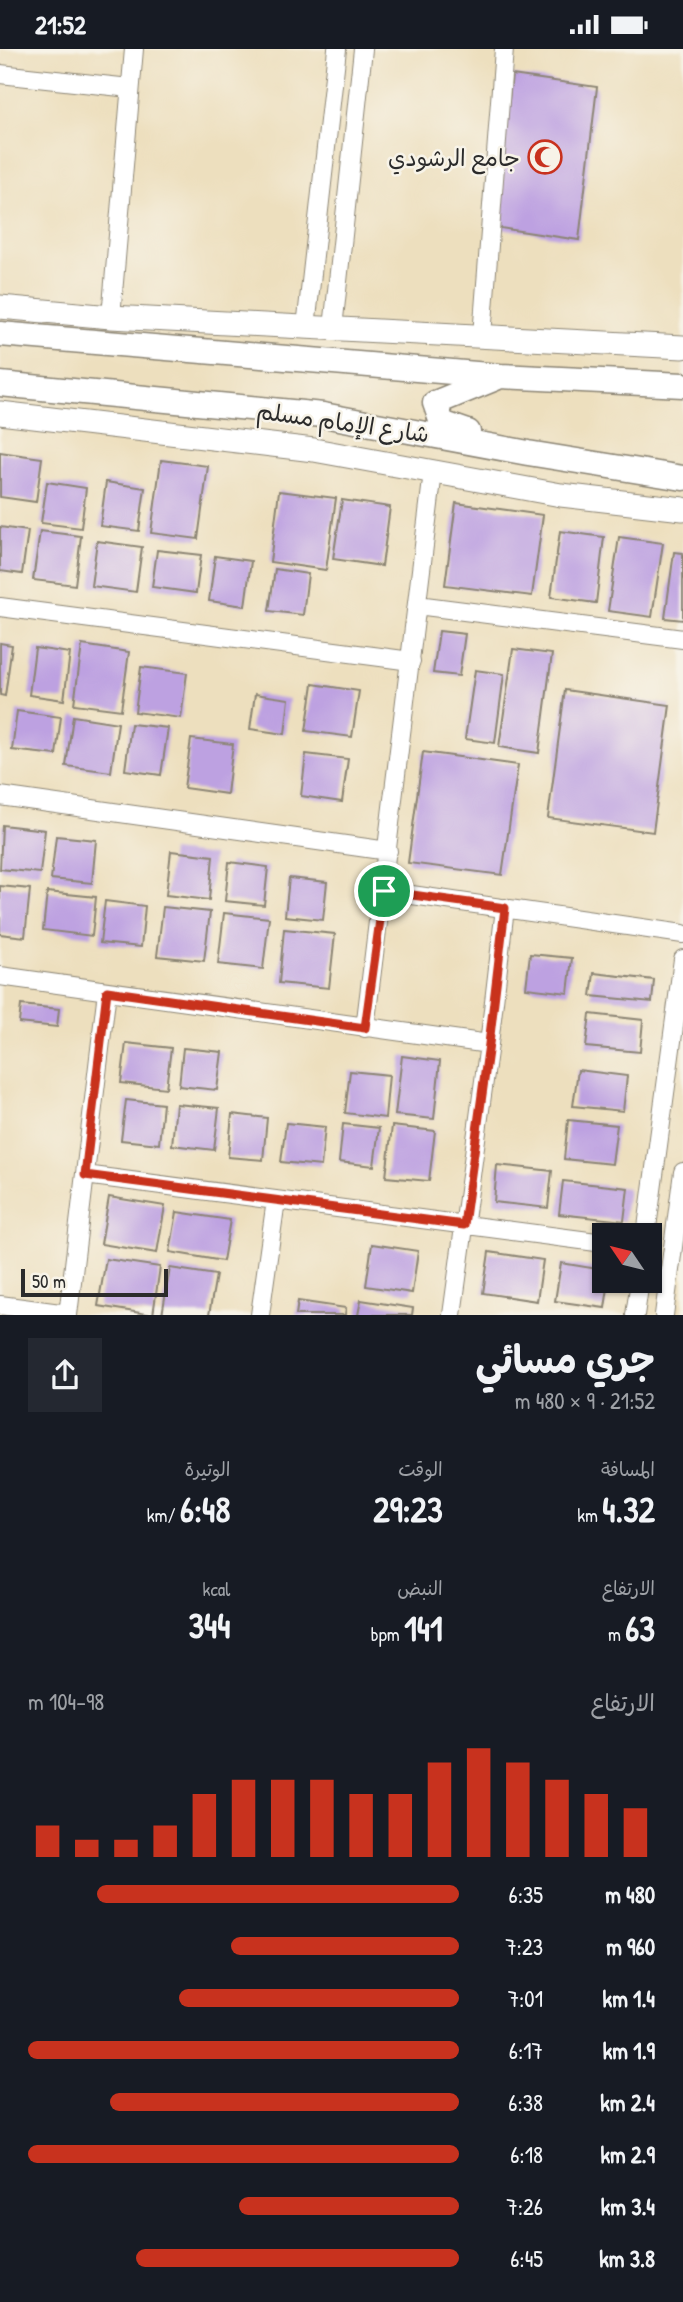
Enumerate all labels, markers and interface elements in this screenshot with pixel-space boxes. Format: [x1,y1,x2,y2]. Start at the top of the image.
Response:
text: 21:52 [35,7,86,42]
mosque icon: جامع الرشودي [526,138,564,176]
place label: جامع الرشودي [388,142,520,175]
street label: شارع الإمام مسلم [254,395,431,452]
pin [354,861,414,921]
icon: arrive [365,872,403,910]
north arrow [592,1223,662,1293]
map controls [592,1223,662,1293]
scale bar [21,1266,168,1298]
text: 50 m [32,1268,66,1294]
text: جري مسائي [475,1333,655,1385]
button: share [28,1338,102,1412]
text: 21:52 · 9 × 480 m [515,1385,655,1416]
text: الوتيرة [184,1456,230,1482]
text: الوقت [398,1456,443,1482]
text: المسافة [601,1456,655,1482]
text: 6:48 [180,1486,230,1533]
text: 29:23 [373,1486,443,1533]
text: 4.32 [602,1486,655,1533]
text: /km [147,1502,180,1528]
text: km [577,1502,602,1528]
text: النبض [397,1575,443,1601]
text: الارتفاع [602,1575,655,1601]
text: kcal [203,1576,230,1602]
text: 344 [188,1602,230,1649]
text: 141 [404,1605,443,1652]
text: 63 [625,1605,655,1652]
text: bpm [371,1621,404,1647]
text: m [608,1621,625,1647]
text: 98–104 m [28,1686,104,1717]
text: الارتفاع [591,1687,655,1718]
text: 6:35 [508,1879,543,1910]
text: 480 m [605,1879,655,1910]
text: 7:23 [505,1931,543,1962]
text: 960 m [606,1931,655,1962]
text: 7:01 [508,1983,543,2014]
text: 1.4 km [603,1983,655,2014]
text: 6:17 [509,2035,543,2066]
text: 1.9 km [603,2035,655,2066]
text: 6:38 [508,2087,543,2118]
text: 2.4 km [600,2087,655,2118]
text: 6:18 [510,2139,543,2170]
text: 2.9 km [600,2139,655,2170]
text: 7:26 [506,2191,543,2222]
text: 3.4 km [601,2191,655,2222]
text: 6:45 [510,2243,543,2274]
text: 3.8 km [599,2243,655,2274]

